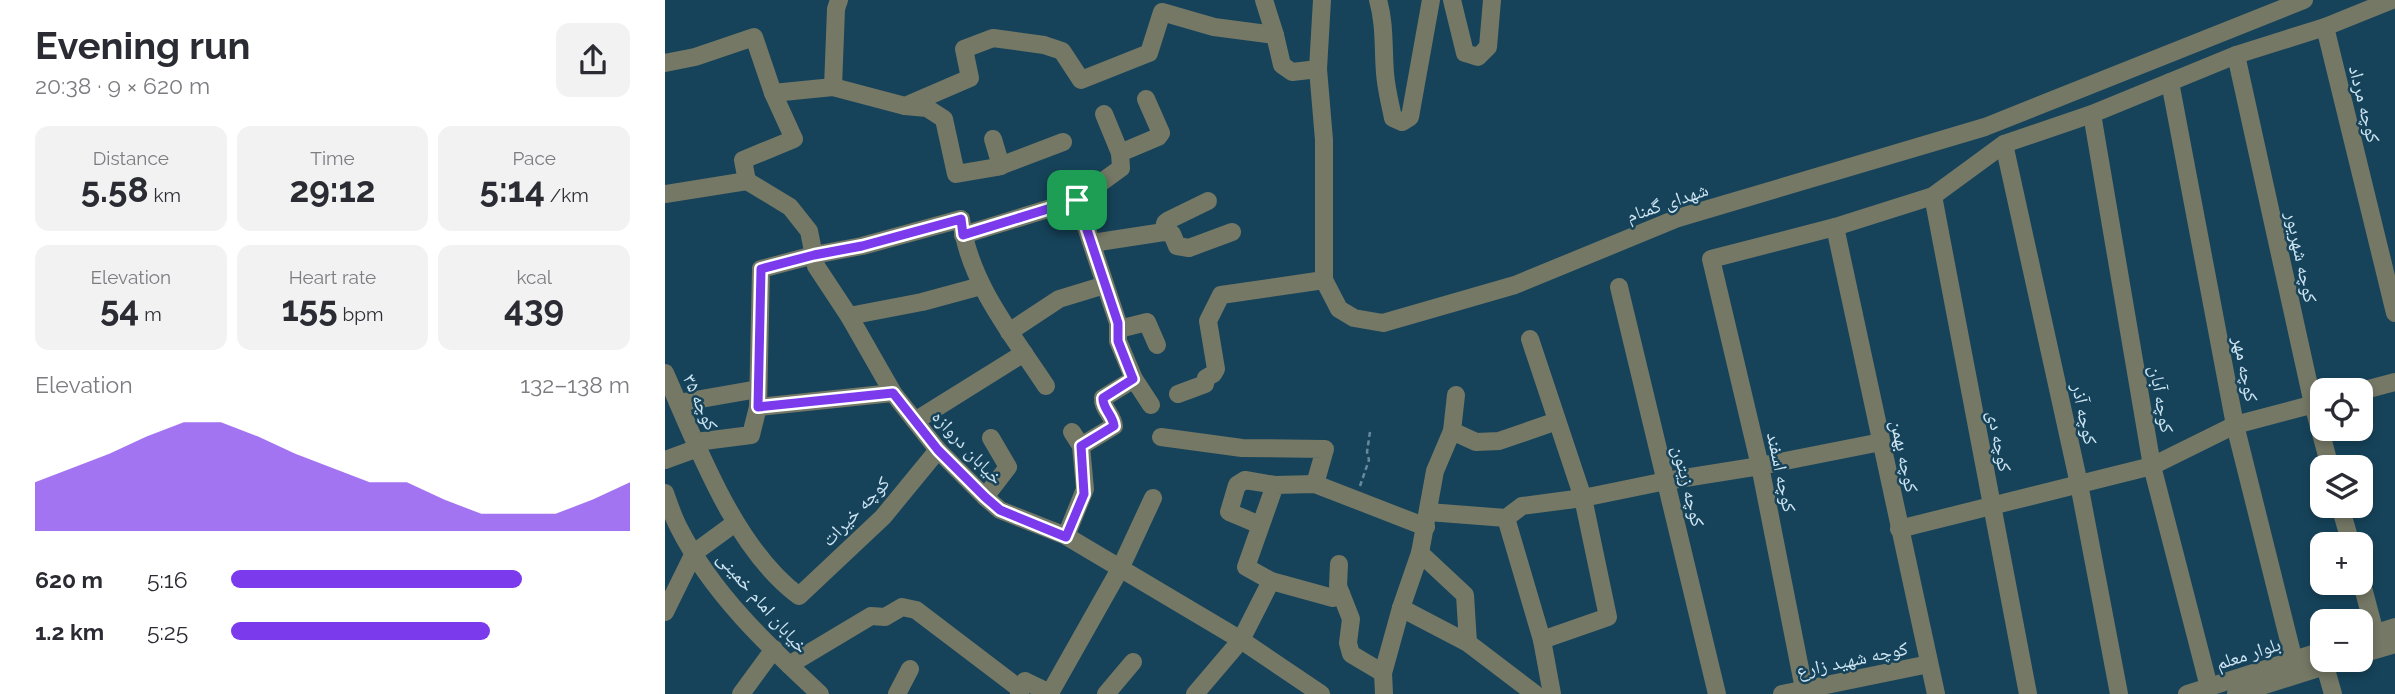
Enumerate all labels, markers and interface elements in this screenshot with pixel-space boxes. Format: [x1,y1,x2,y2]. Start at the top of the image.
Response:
text: Evening run [35,23,250,68]
button: share [556,23,630,97]
street label: کوچه مرداد [2344,63,2385,145]
text: 20:38 · 9 × 620 m [35,72,210,99]
text: Distance [93,147,169,169]
text: Time [310,147,355,169]
text: Pace [512,147,556,169]
text: 5.58 [81,169,149,210]
text: 29:12 [289,169,376,210]
text: 5:14 [480,169,545,210]
pin [1047,170,1107,230]
street label: شهدای گمنام [1623,178,1712,229]
icon: arrive [1058,181,1096,219]
text: km [149,184,181,206]
text: /km [545,184,589,206]
street label: کوچه شهریور [2280,209,2322,305]
text: Elevation [90,266,171,288]
text: Heart rate [289,266,376,288]
text: kcal [516,266,552,288]
text: 54 [100,288,139,329]
text: 155 [282,288,338,329]
text: 439 [504,288,564,329]
text: m [139,303,162,325]
text: bpm [338,303,383,325]
street label: کوچه مهر [2228,334,2263,404]
street label: کوچه آبان [2144,364,2179,435]
street label: کوچه ۳۵ [678,370,723,434]
text: Elevation [35,371,133,398]
text: 132–138 m [520,371,630,398]
map controls [2310,378,2373,672]
button: locate [2310,378,2373,441]
street label: کوچه آذر [2067,380,2102,447]
street label: خیابان دروازه [927,405,1008,489]
street label: کوچه دی [1982,409,2017,474]
street label: کوچه بهمن [1886,418,1923,495]
street label: کوچه اسفند [1762,430,1801,514]
street label: کوچه زیتون [1667,443,1710,529]
button: layers [2310,455,2373,518]
street label: کوچه خیرات [816,472,894,551]
button: + [2310,532,2373,595]
street label: خیابان امام خمینی [711,547,813,659]
text: 620 m [35,566,103,593]
text: 5:16 [147,566,188,593]
button: − [2310,609,2373,672]
text: 1.2 km [35,618,104,645]
text: 5:25 [147,618,188,645]
street label: بلوار معلم [2213,632,2284,676]
street label: کوچه شهید زارع [1794,636,1910,683]

